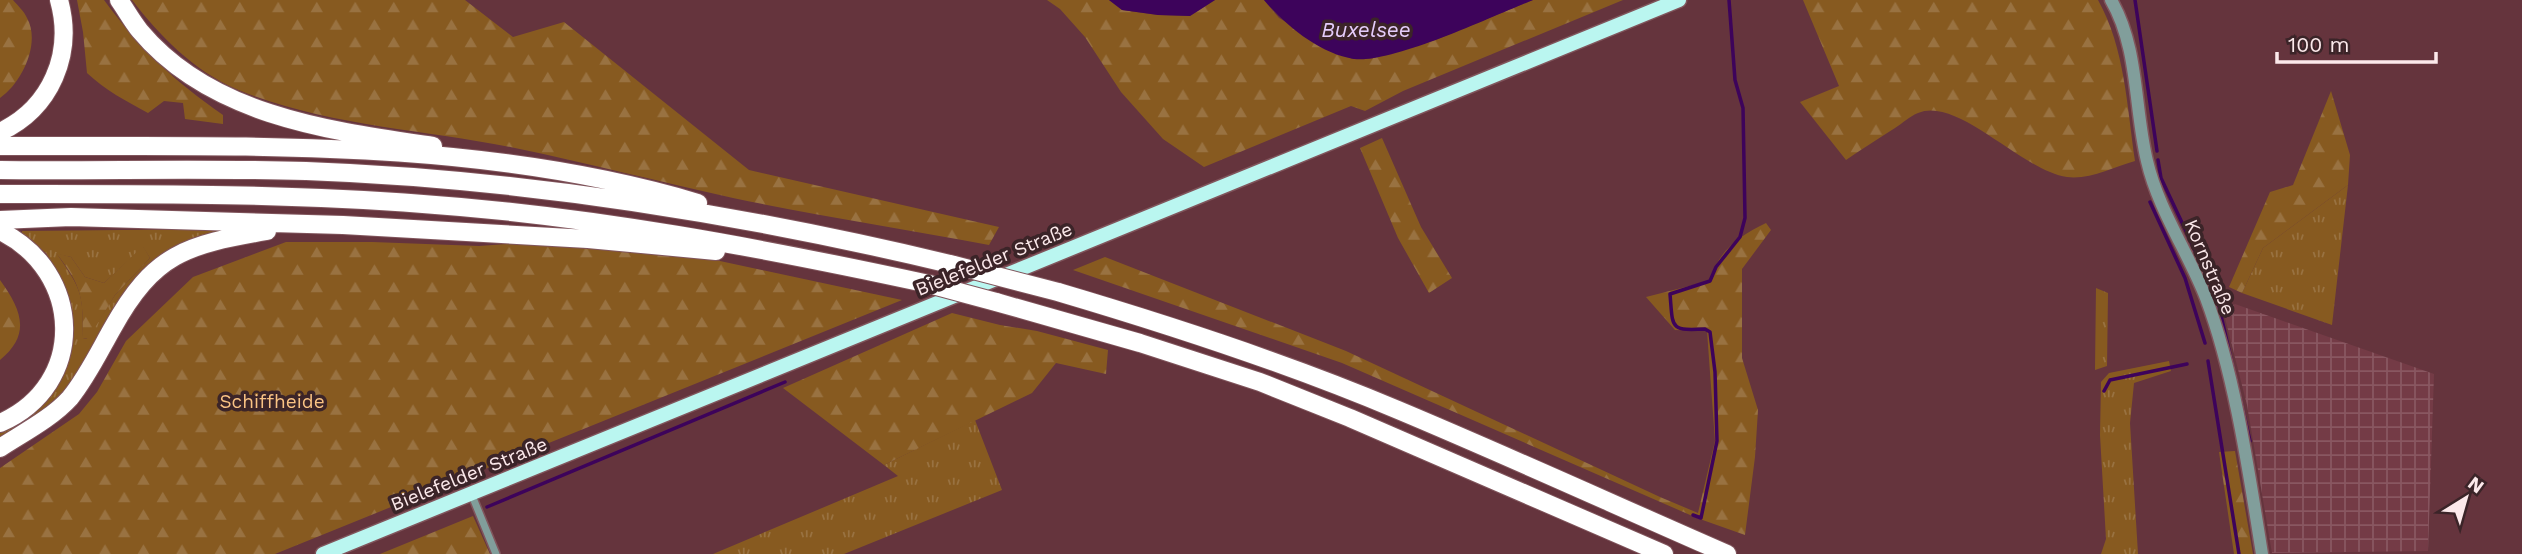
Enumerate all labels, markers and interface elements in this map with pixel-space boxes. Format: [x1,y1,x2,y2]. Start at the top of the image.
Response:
water label: Buxelsee [1321,17,1411,42]
scale bar [2277,21,2436,65]
text: 100 m [2288,32,2350,57]
street label: Kornstraße [2180,216,2240,318]
street label: Bielefelder Straße [912,217,1076,301]
park label: Schiffheide [219,390,325,413]
street label: Bielefelder Straße [387,432,551,516]
north arrow [2431,463,2501,533]
text: N [2463,471,2488,498]

